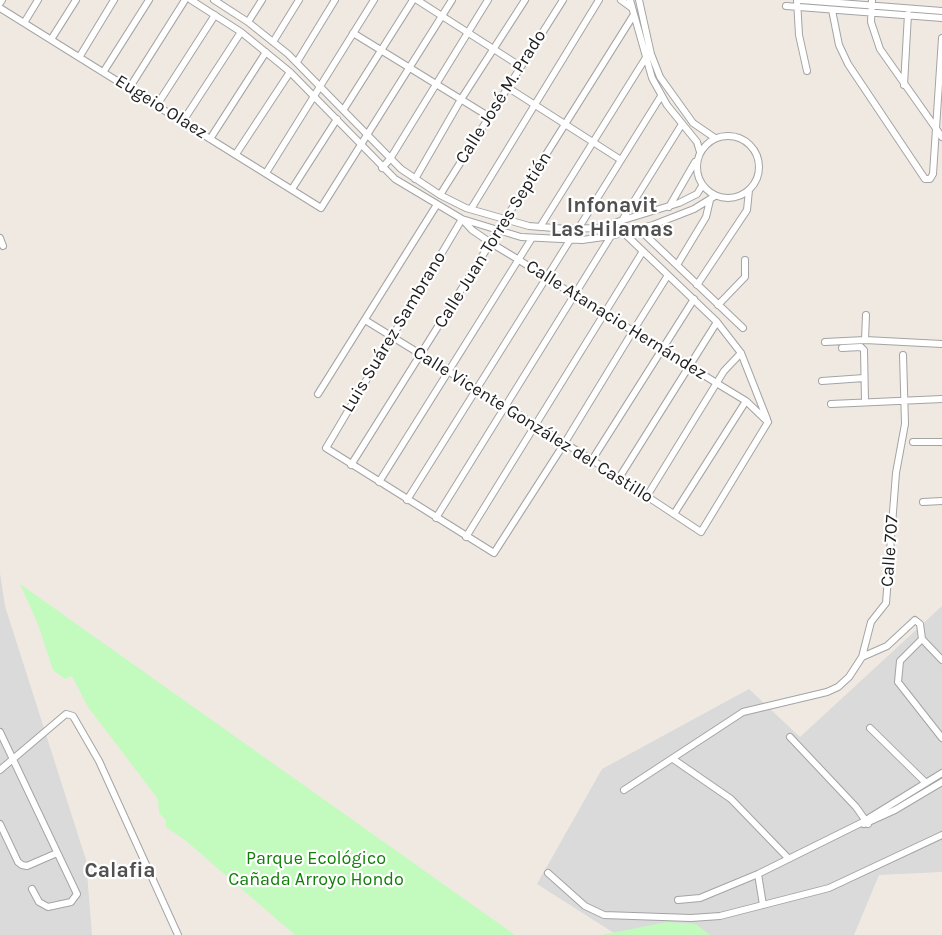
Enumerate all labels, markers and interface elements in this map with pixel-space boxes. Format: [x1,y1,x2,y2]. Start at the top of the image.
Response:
street label: Calle José M. Prado [451,26,551,168]
street label: Eugeio Olaez [111,70,211,144]
street label: Calle Juan Torres Septién [430,148,556,332]
district label: Infonavit Las Hilamas [551,193,673,243]
street label: Luis Suárez Sambrano [337,248,451,416]
street label: Calle Atanacio Hernández [522,255,710,385]
street label: Calle Vicente González del Castillo [409,342,657,508]
street label: Calle 707 [877,514,903,588]
park label: Parque Ecológico Cañada Arroyo Hondo [228,848,404,890]
district label: Calafia [84,858,156,884]

